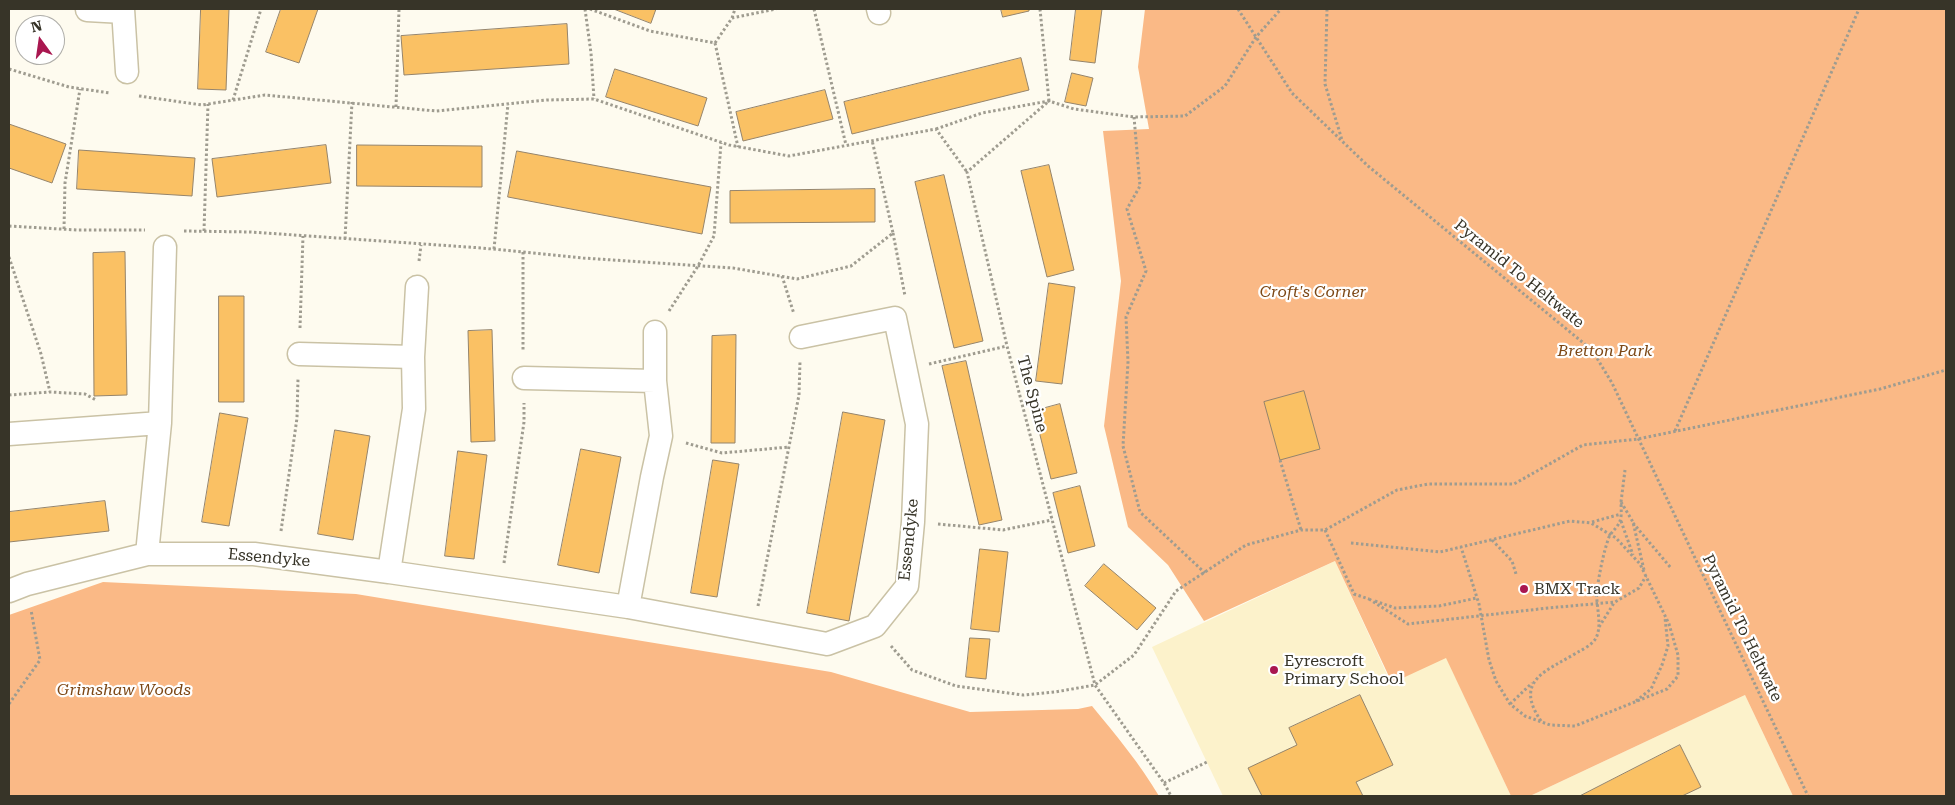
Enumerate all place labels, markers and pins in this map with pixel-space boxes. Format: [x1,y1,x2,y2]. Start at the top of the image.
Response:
place label: BMX Track [1534,579,1620,599]
marker: BMX Track [1518,583,1530,595]
place label: Eyrescroft Primary School [1284,651,1404,689]
marker: Eyrescroft Primary School [1268,664,1280,676]

